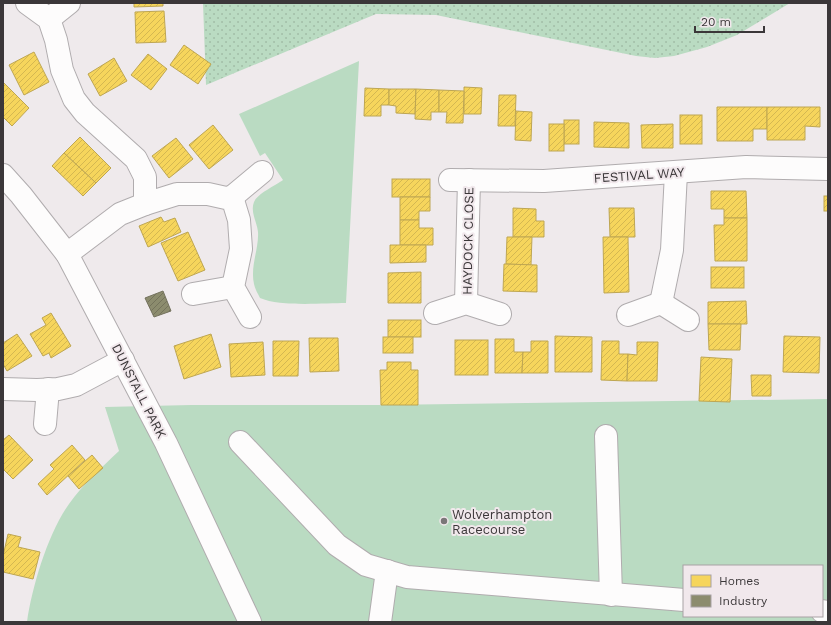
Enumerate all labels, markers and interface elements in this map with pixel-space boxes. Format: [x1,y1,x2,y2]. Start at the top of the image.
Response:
scale bar [695,8,764,34]
text: 20 m [701,15,731,29]
street label: FESTIVAL WAY [593,164,685,186]
street label: HAYDOCK CLOSE [460,187,476,295]
street label: DUNSTALL PARK [109,341,170,441]
place label: Wolverhampton Racecourse [452,507,552,537]
marker: Wolverhampton Racecourse [439,516,449,526]
legend [683,565,823,617]
text: Homes [719,574,760,588]
text: Industry [719,594,768,608]

